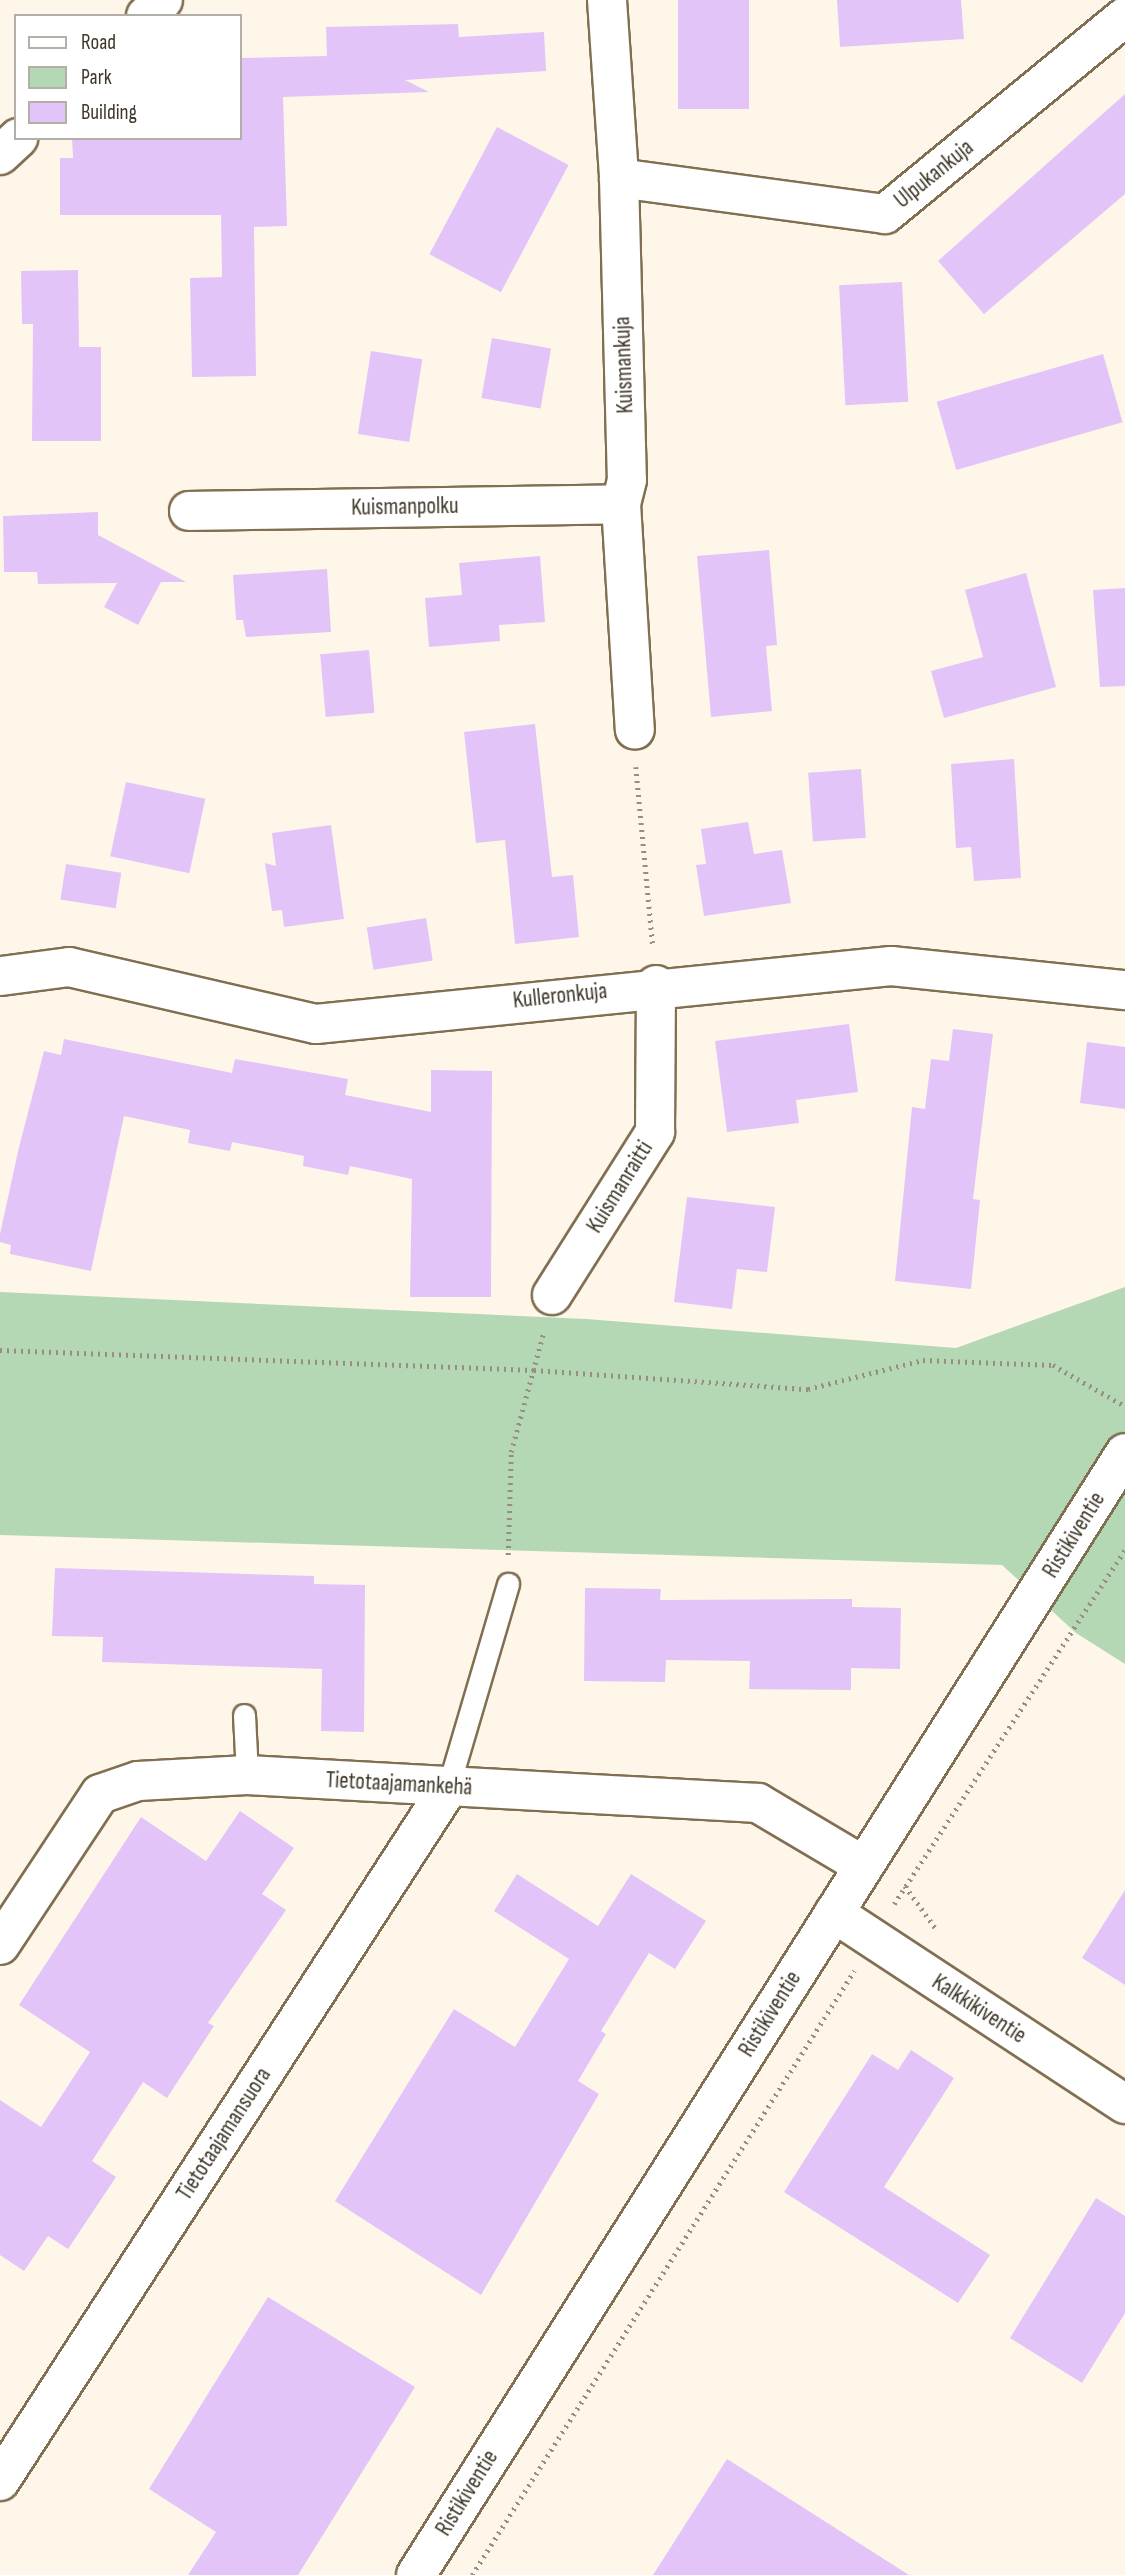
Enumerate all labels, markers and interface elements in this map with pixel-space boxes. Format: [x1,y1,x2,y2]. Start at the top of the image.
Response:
legend [14,14,242,140]
text: Road [81,30,116,55]
text: Park [81,65,112,90]
text: Building [81,100,137,125]
street label: Ulpukankuja [889,134,979,214]
street label: Kuismankuja [609,316,639,414]
street label: Kuismanpolku [351,492,459,522]
street label: Kulleronkuja [512,977,608,1015]
street label: Kuismanraitti [581,1136,659,1238]
street label: Ristikiventie [1037,1487,1111,1583]
street label: Tietotaajamankehä [325,1766,473,1802]
street label: Ristikiventie [733,1966,807,2062]
street label: Kalkkikiventie [927,1968,1031,2050]
street label: Tietotaajamansuora [171,2062,277,2206]
street label: Ristikiventie [430,2445,504,2541]

